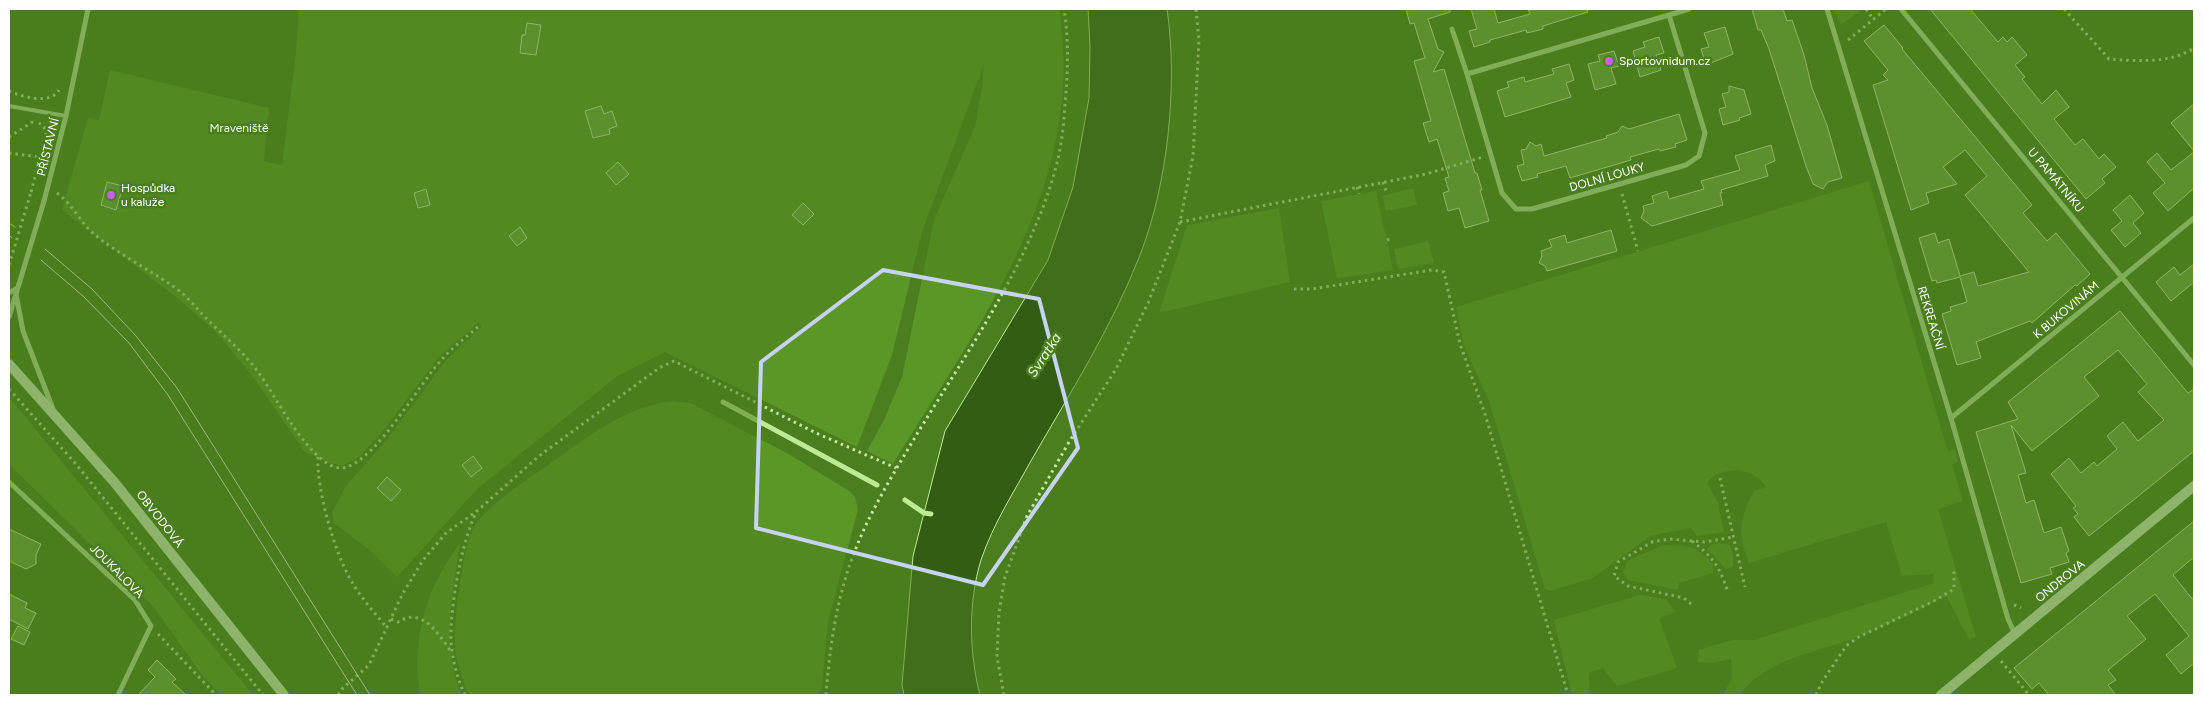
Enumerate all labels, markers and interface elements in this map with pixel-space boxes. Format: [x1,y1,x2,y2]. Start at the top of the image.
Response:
place label: Sportovnidum.cz [1619,54,1710,68]
marker: Sportovnidum.cz [1603,55,1615,67]
street label: PŘÍSTAVNÍ [34,116,62,177]
park label: Mraveniště [209,121,269,135]
street label: U PAMÁTNÍKU [2025,145,2087,215]
street label: DOLNÍ LOUKY [1568,159,1647,194]
place label: Hospůdka u kaluže [121,181,175,209]
marker: Hospůdka u kaluže [105,189,117,201]
street label: K BUKOVINÁM [2030,278,2102,342]
street label: REKREAČNÍ [1915,284,1948,352]
water label: Svratka [1024,330,1065,381]
street label: OBVODOVÁ [134,488,186,550]
street label: JOUKALOVA [87,541,147,601]
street label: ONDROVA [2032,557,2088,605]

